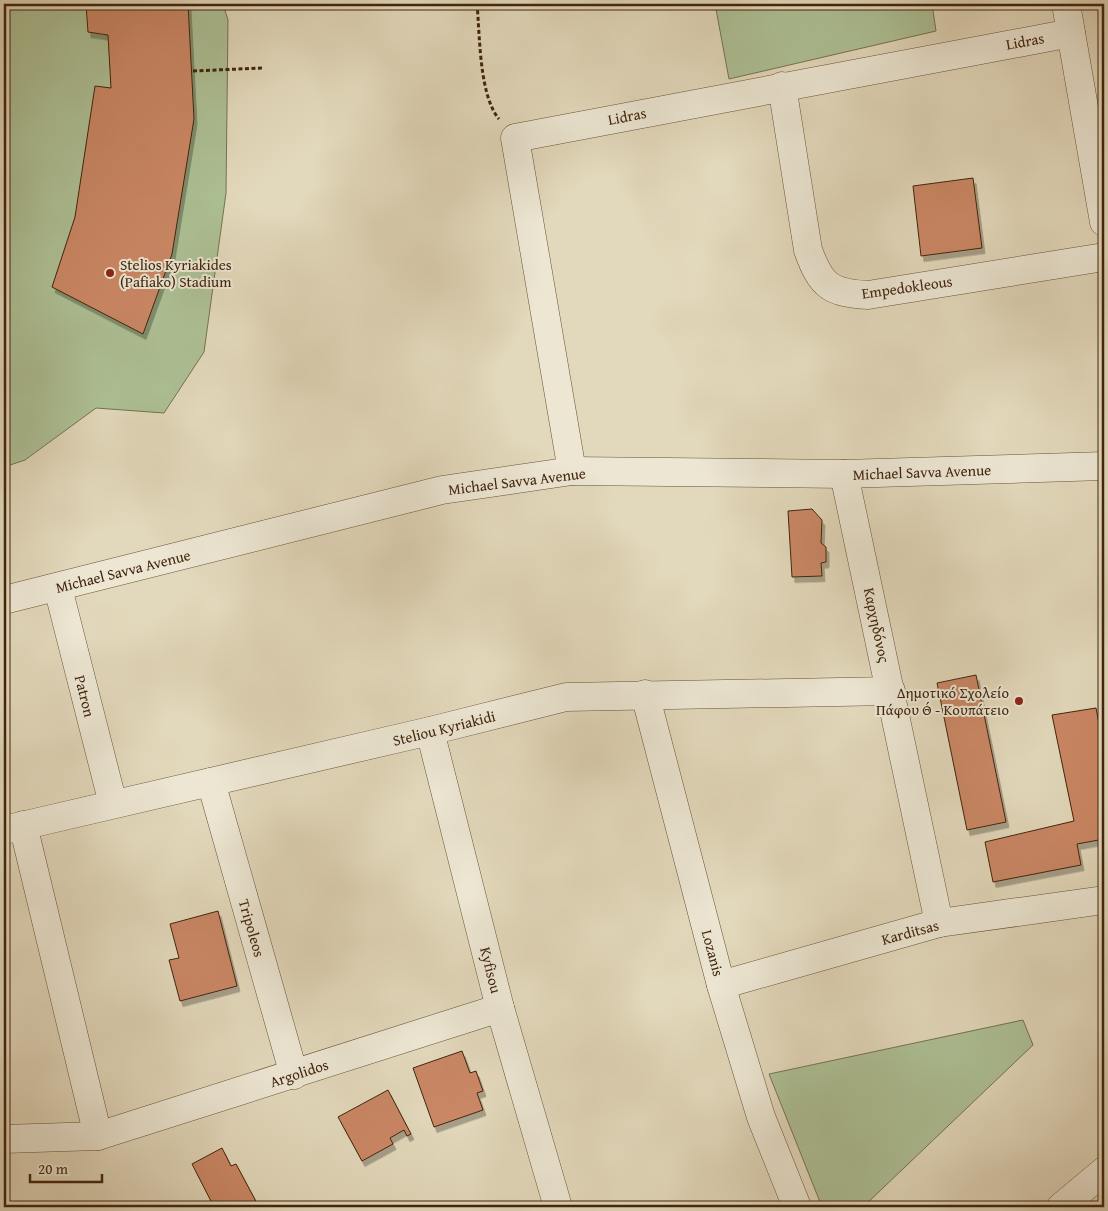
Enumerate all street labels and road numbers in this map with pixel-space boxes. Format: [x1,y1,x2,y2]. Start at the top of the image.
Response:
street label: Lidras [1004,27,1046,55]
street label: Lidras [606,102,648,130]
street label: Empedokleous [860,270,954,304]
street label: Michael Savva Avenue [853,459,991,485]
street label: Michael Savva Avenue [447,462,587,500]
street label: Michael Savva Avenue [53,544,193,598]
street label: Καρχηδόνος [859,586,895,665]
street label: Patron [70,673,100,720]
street label: Steliou Kyriakidi [391,705,497,751]
street label: Tripoleos [234,897,270,959]
street label: Karditsas [879,914,941,950]
street label: Lozanis [697,927,729,979]
street label: Kyfisou [475,945,507,996]
street label: Argolidos [267,1054,331,1092]

